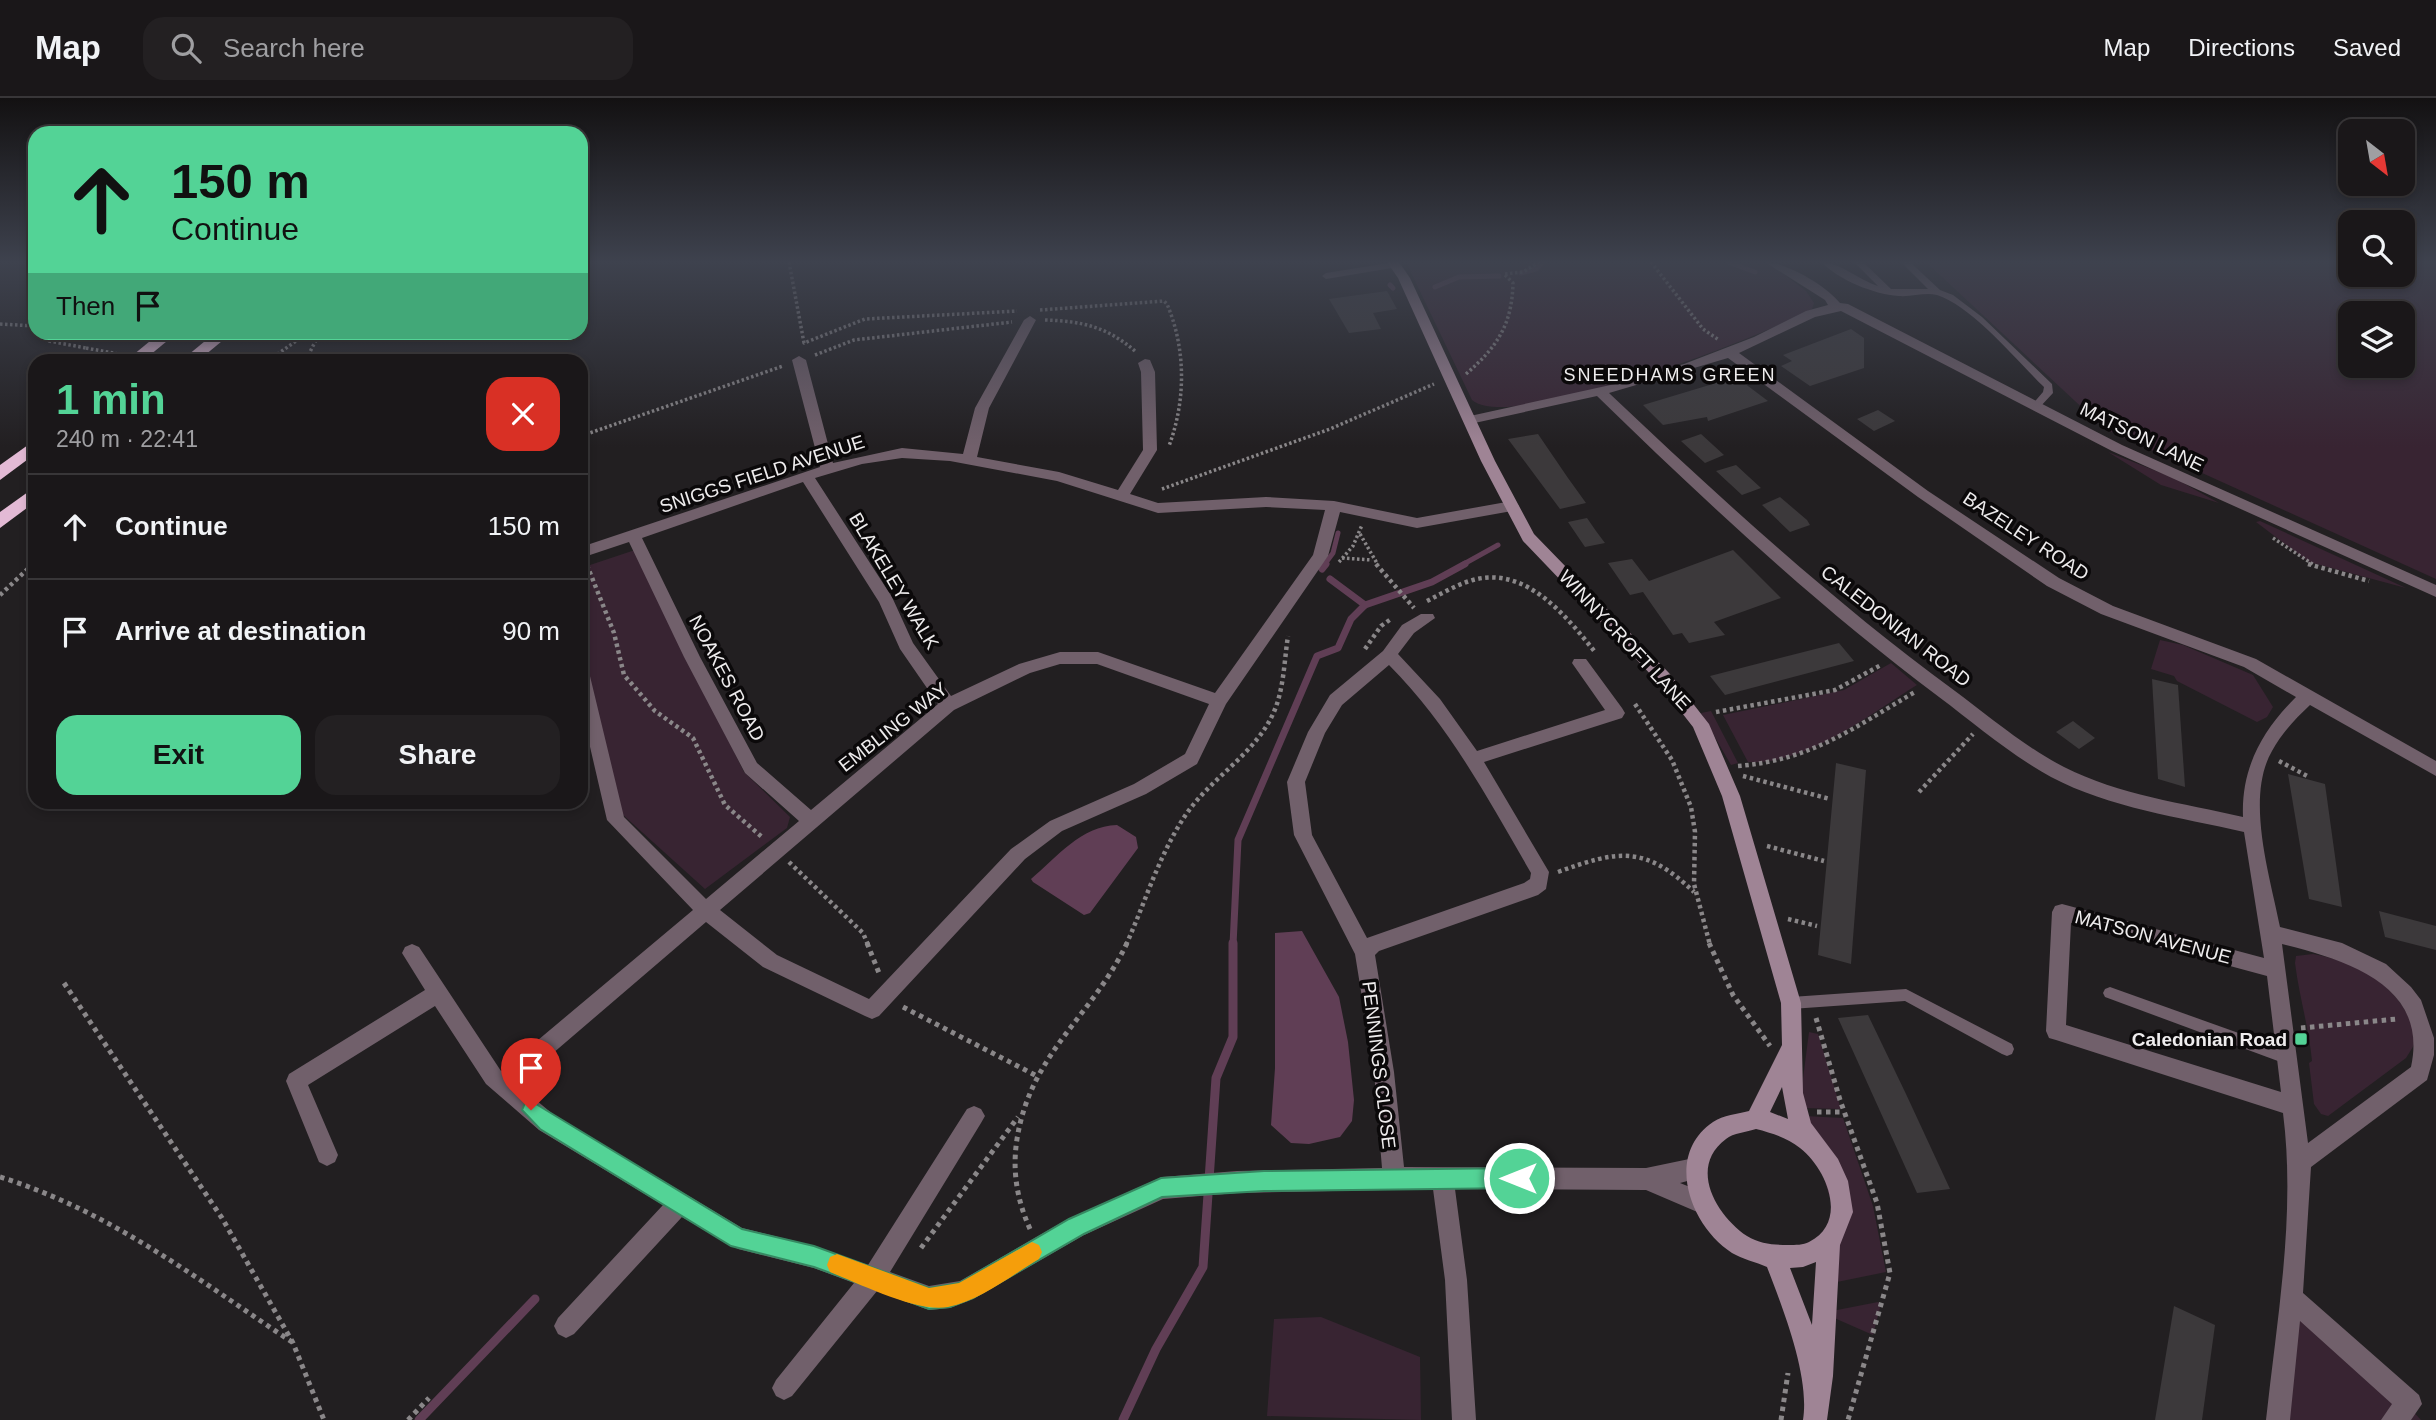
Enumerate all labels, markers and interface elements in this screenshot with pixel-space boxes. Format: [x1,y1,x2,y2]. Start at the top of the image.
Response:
search box [143,17,633,80]
text: Map [35,29,101,66]
icon: search [167,29,205,67]
text: Search here [223,33,365,63]
text: Map [2104,34,2150,61]
text: Directions [2188,34,2295,61]
text: Saved [2333,34,2401,61]
north arrow [2338,119,2415,196]
map controls [2338,119,2415,378]
icon: ahead [56,154,147,245]
text: 150 m [171,154,310,208]
button: search [2338,210,2415,287]
text: Continue [171,211,299,247]
icon: arrive [129,287,167,325]
text: Then [56,291,115,321]
button: layers [2338,301,2415,378]
district label: SNEEDHAMS GREEN [1563,365,1777,385]
text: 1 min [56,376,166,423]
button: close [486,377,560,451]
street label: MATSON LANE [2077,398,2207,476]
text: 240 m · 22:41 [56,426,198,452]
street label: SNIGGS FIELD AVENUE [657,431,867,517]
street label: BAZELEY ROAD [1959,488,2093,584]
icon: ahead [56,508,94,546]
street label: BLAKELEY WALK [845,509,943,653]
text: Continue [115,511,228,541]
text: 150 m [488,511,560,541]
street label: CALEDONIAN ROAD [1817,561,1975,691]
street label: WINNYCROFT LANE [1555,566,1695,714]
street label: NOAKES ROAD [685,612,769,744]
icon: arrive [56,613,94,651]
text: Arrive at destination [115,616,366,646]
text: 90 m [502,616,560,646]
street label: EMBLING WAY [835,678,952,776]
button: Exit [56,715,301,795]
button: Share [315,715,560,795]
street label: MATSON AVENUE [2073,906,2233,968]
street label: PENNINGS CLOSE [1358,980,1400,1150]
place label: Caledonian Road [2132,1029,2287,1050]
marker: Caledonian Road [2293,1031,2309,1047]
pin [501,1038,561,1110]
icon: arrive [512,1049,550,1087]
position arrow [1482,1141,1556,1215]

